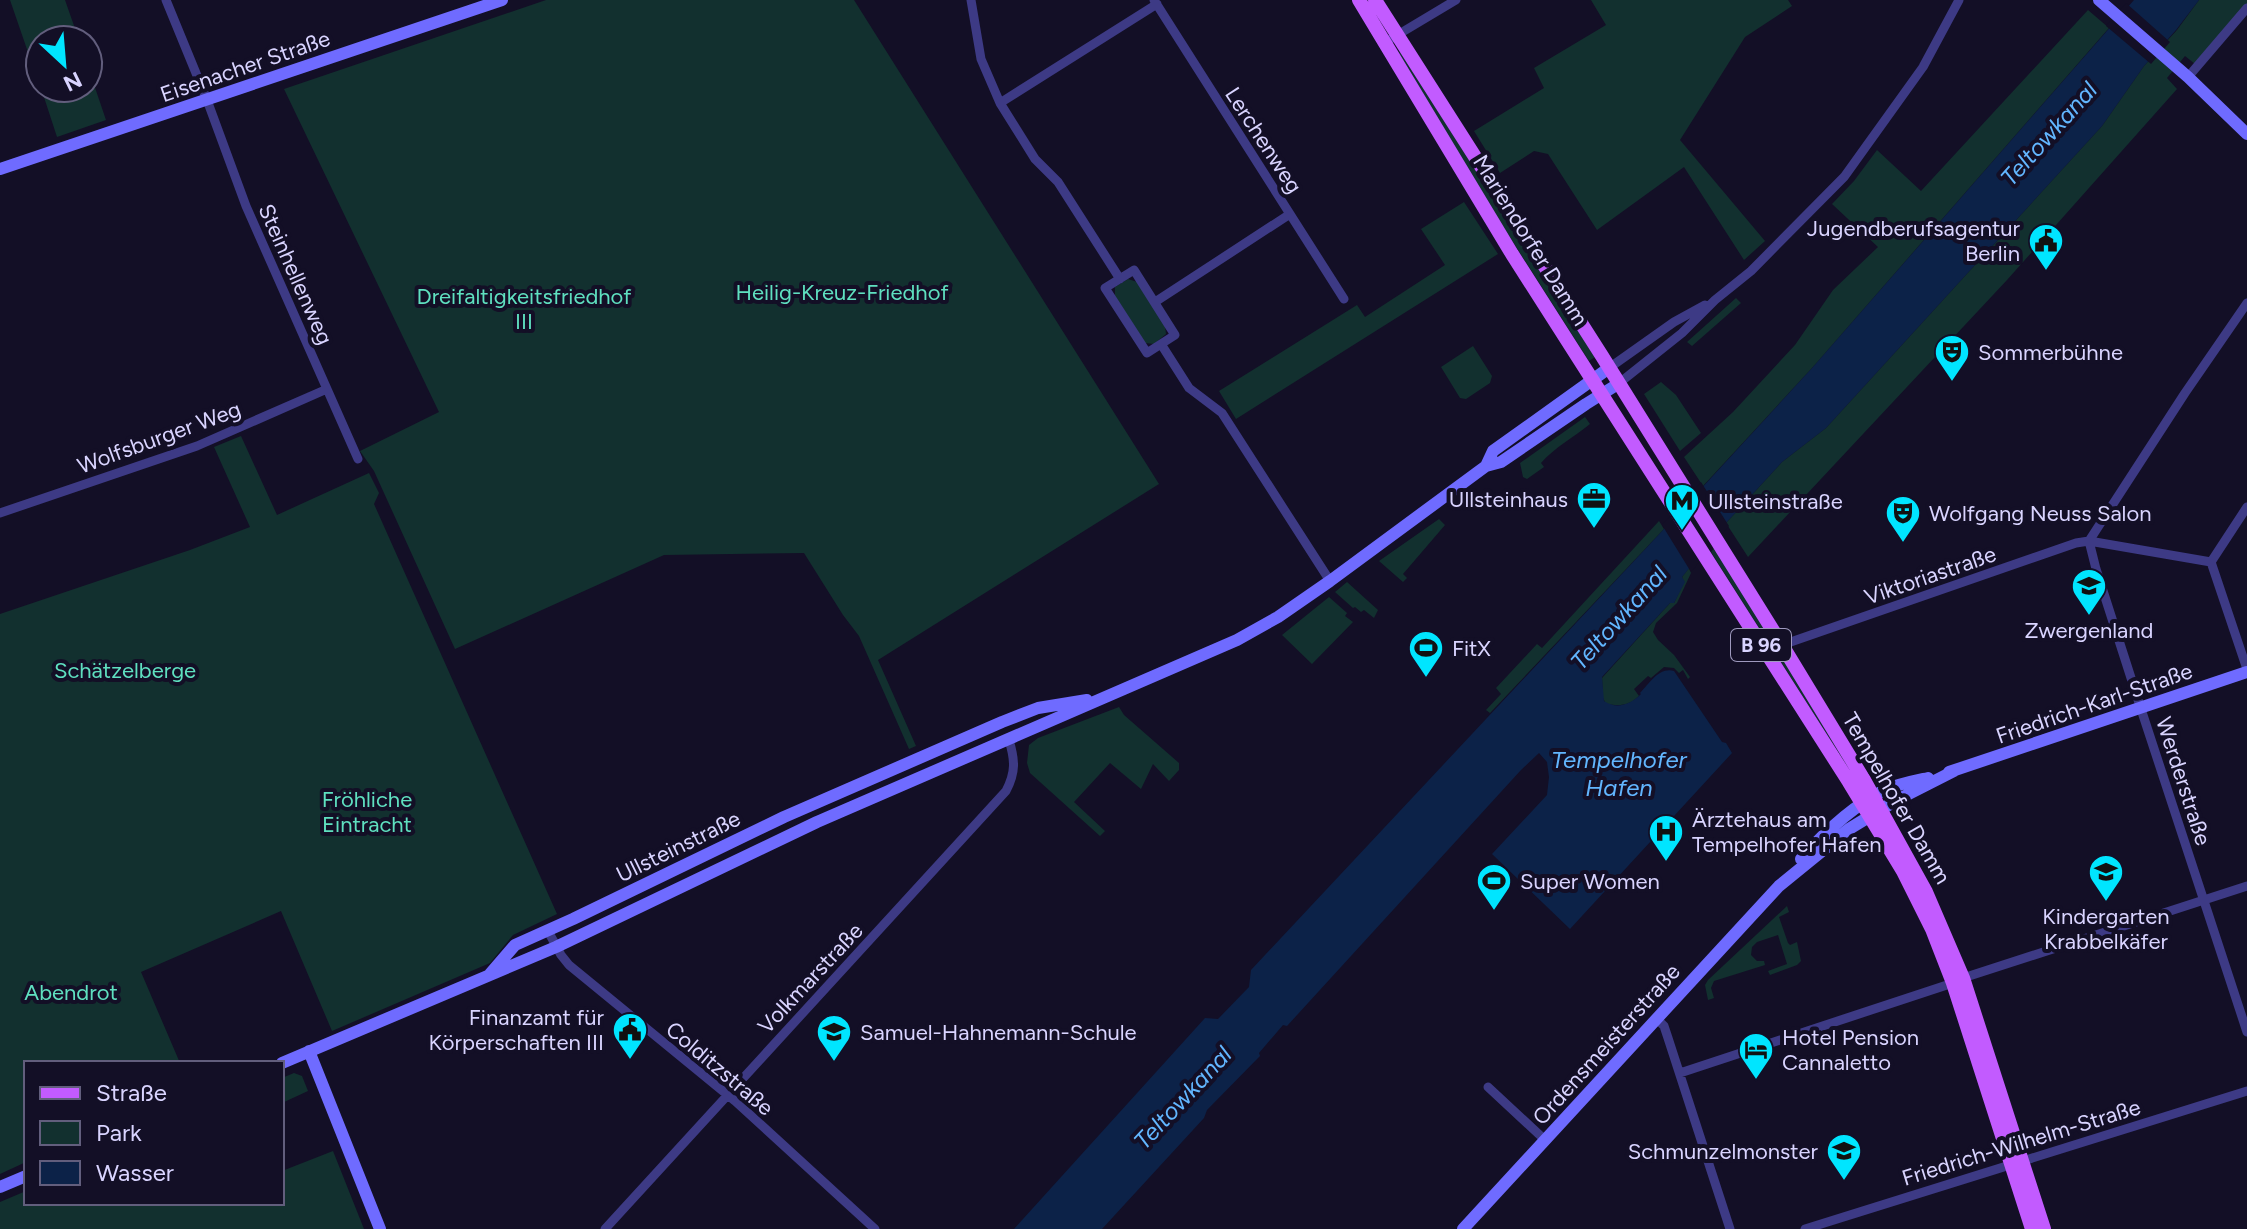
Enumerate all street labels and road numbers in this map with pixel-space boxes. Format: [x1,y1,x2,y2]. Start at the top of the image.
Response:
street label: Eisenacher Straße [157,25,334,108]
street label: Lerchenweg [1219,82,1308,198]
street label: Mariendorfer Damm [1467,150,1594,331]
street label: Steinhellenweg [252,200,339,349]
street label: Wolfsburger Weg [74,395,244,480]
street label: Viktoriastraße [1861,540,2000,611]
road number: B 96 [1731,629,1791,661]
street label: Friedrich-Karl-Straße [1992,657,2196,750]
street label: Tempelhofer Damm [1837,708,1957,889]
street label: Werderstraße [2150,713,2217,849]
street label: Ullsteinstraße [612,805,745,888]
street label: Volkmarstraße [752,917,869,1039]
street label: Ordensmeisterstraße [1527,958,1686,1130]
street label: Colditzstraße [660,1016,779,1121]
street label: Friedrich-Wilhelm-Straße [1899,1093,2144,1192]

